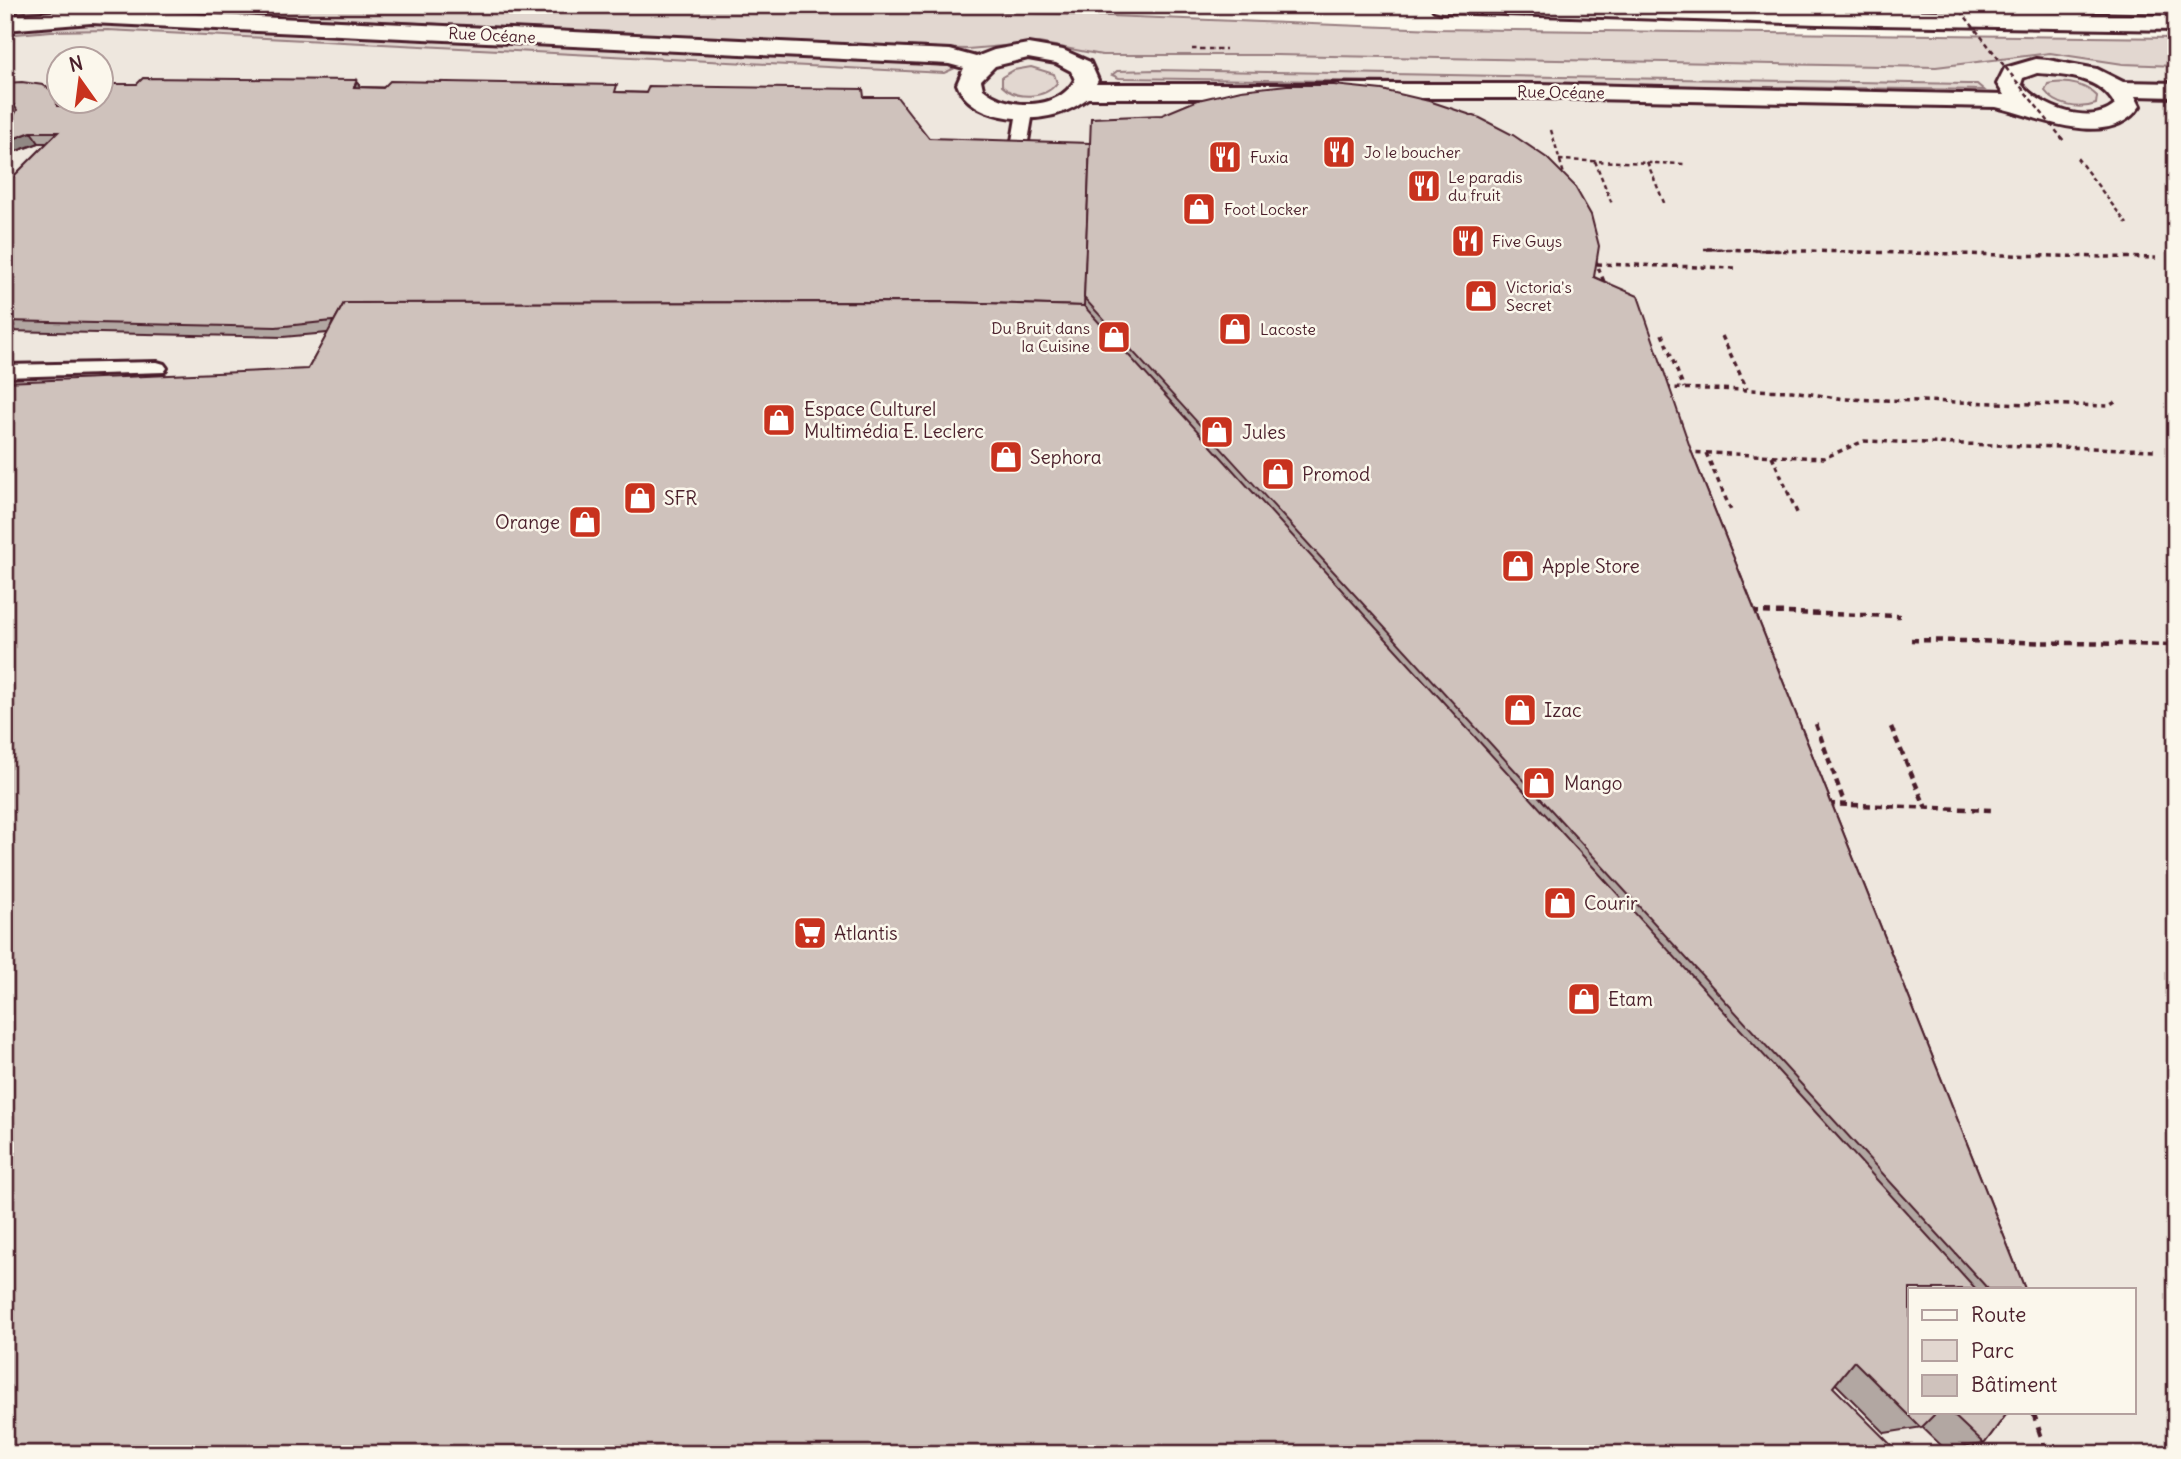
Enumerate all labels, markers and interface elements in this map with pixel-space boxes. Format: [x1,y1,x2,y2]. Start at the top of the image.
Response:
street label: Rue Océane [448,23,536,47]
north arrow [46,46,116,116]
text: N [67,50,85,77]
street label: Rue Océane [1517,81,1605,103]
restaurant icon: Jo le boucher [1320,133,1358,171]
restaurant icon: Fuxia [1206,138,1244,176]
place label: Jo le boucher [1364,142,1461,162]
place label: Fuxia [1250,147,1288,167]
restaurant icon: Le paradis du fruit [1405,167,1443,205]
place label: Le paradis du fruit [1448,167,1523,205]
shop icon: Foot Locker [1180,190,1218,228]
place label: Foot Locker [1224,199,1309,219]
restaurant icon: Five Guys [1449,222,1487,260]
place label: Five Guys [1492,231,1562,251]
shop icon: Victoria's Secret [1462,277,1500,315]
place label: Victoria's Secret [1506,277,1572,315]
shop icon: Lacoste [1216,310,1254,348]
place label: Du Bruit dans la Cuisine [991,318,1090,356]
shop icon: Du Bruit dans la Cuisine [1095,318,1133,356]
place label: Lacoste [1260,319,1316,339]
place label: Espace Culturel Multimédia E. Leclerc [804,397,984,443]
shop icon: Espace Culturel Multimédia E. Leclerc [760,401,798,439]
shop icon: Jules [1198,413,1236,451]
place label: Jules [1242,420,1286,444]
shop icon: Sephora [987,438,1025,476]
place label: Sephora [1030,445,1102,469]
shop icon: Promod [1259,455,1297,493]
place label: Promod [1302,462,1370,486]
shop icon: SFR [621,479,659,517]
place label: SFR [664,486,697,510]
shop icon: Orange [566,503,604,541]
place label: Orange [495,510,560,534]
shop icon: Apple Store [1499,547,1537,585]
place label: Apple Store [1542,554,1640,578]
shop icon: Izac [1501,691,1539,729]
place label: Izac [1544,698,1582,722]
shop icon: Mango [1520,764,1558,802]
place label: Mango [1564,771,1622,795]
shop icon: Courir [1541,884,1579,922]
place label: Courir [1584,891,1638,915]
supermarket icon: Atlantis [791,914,829,952]
place label: Atlantis [834,921,898,945]
shop icon: Etam [1565,980,1603,1018]
place label: Etam [1608,987,1653,1011]
legend [1908,1288,2136,1414]
text: Route [1971,1301,2026,1328]
text: Parc [1971,1337,2014,1364]
text: Bâtiment [1971,1371,2057,1398]

